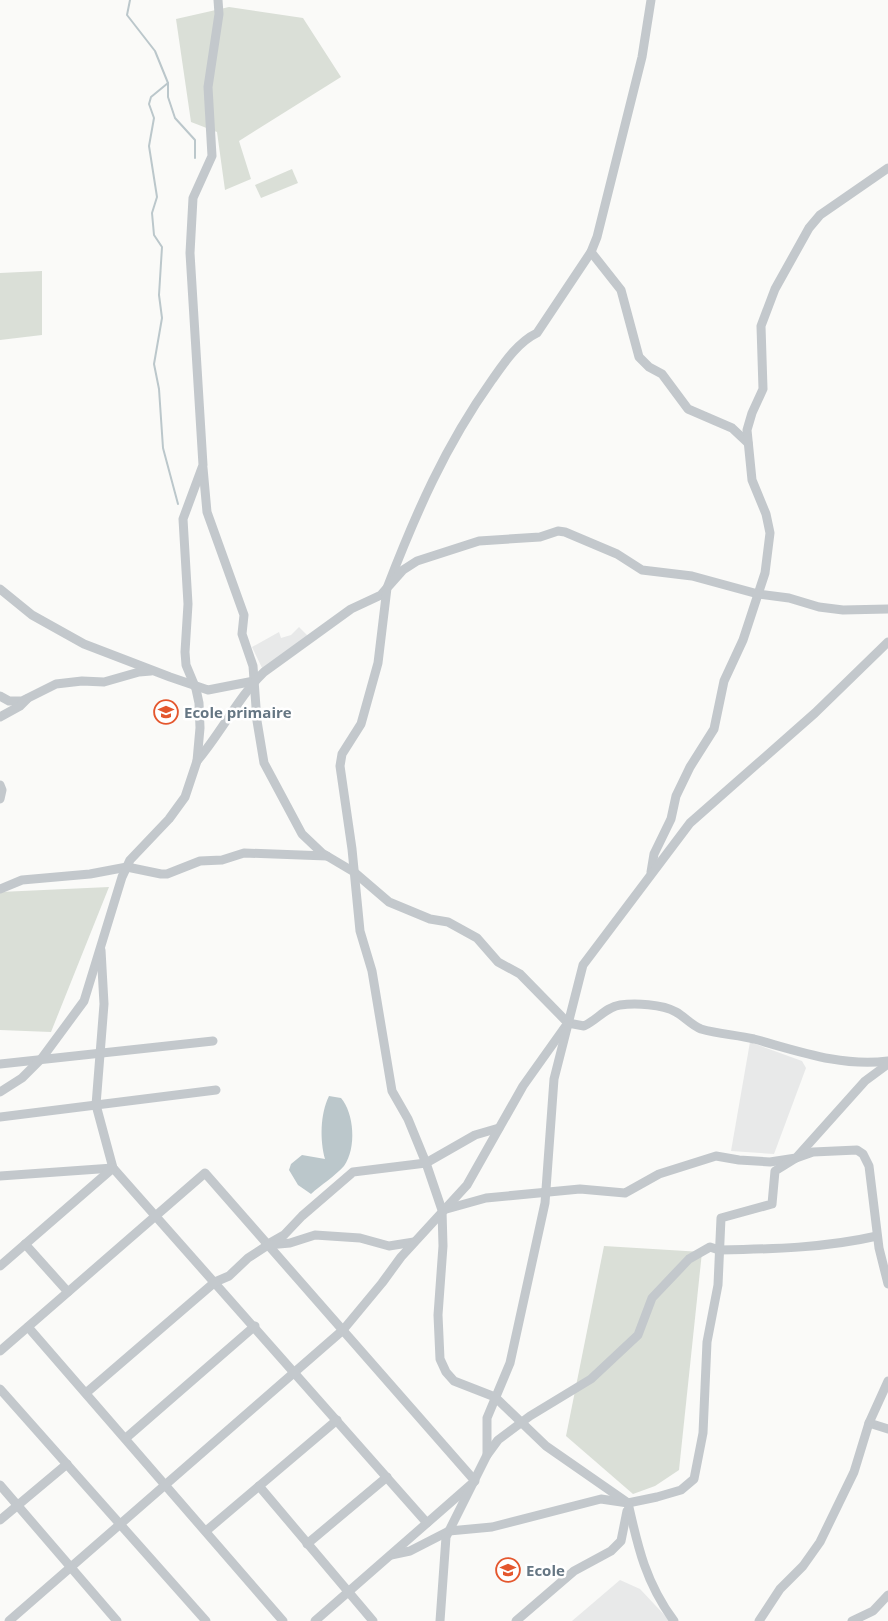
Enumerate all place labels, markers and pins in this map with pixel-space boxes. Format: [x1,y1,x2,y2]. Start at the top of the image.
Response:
school or university icon: Ecole primaire [153,699,179,725]
place label: Ecole primaire [184,702,292,722]
school or university icon: Ecole [495,1557,521,1583]
place label: Ecole [526,1560,565,1580]

